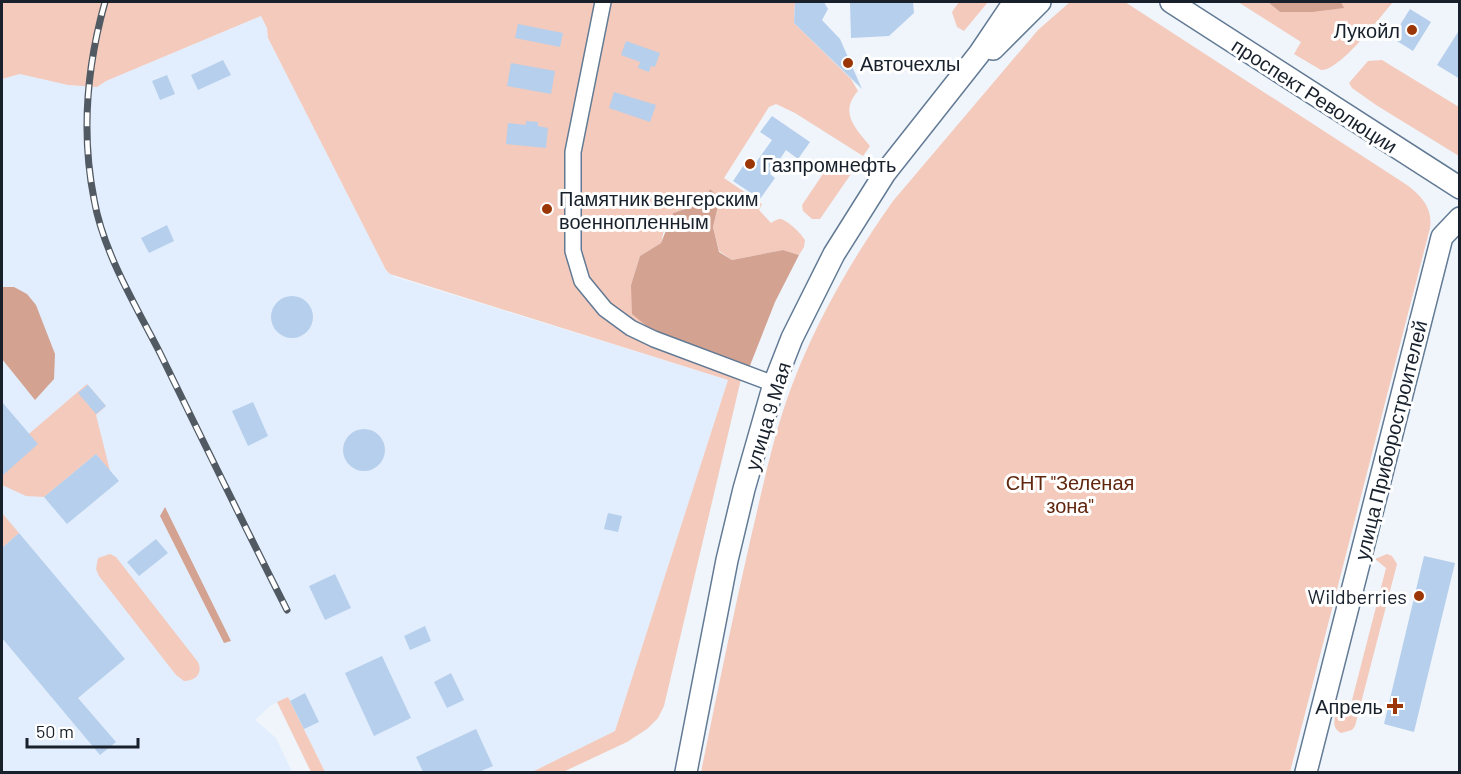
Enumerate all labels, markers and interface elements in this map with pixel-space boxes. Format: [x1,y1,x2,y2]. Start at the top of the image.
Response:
place label: Лукойл [1334,18,1400,42]
marker: Лукойл [1405,23,1419,37]
street label: проспект Революции [1228,33,1402,157]
place label: Авточехлы [860,51,960,75]
marker: Авточехлы [841,56,855,70]
place label: Газпромнефть [762,152,896,176]
marker: Газпромнефть [743,157,757,171]
place label: Памятник венгерским военнопленным [559,186,759,233]
marker: Памятник венгерским военнопленным [540,202,554,216]
street label: улица Приборостроителей [1349,318,1431,562]
street label: улица 9 Мая [739,359,795,473]
park label: СНТ "Зеленая зона" [1006,470,1134,517]
place label: Wildberries [1308,584,1407,608]
marker: Wildberries [1412,589,1426,603]
place label: Апрель [1315,694,1383,718]
marker: Апрель [1388,699,1402,713]
scale bar [27,711,138,749]
text: 50 m [36,720,74,742]

